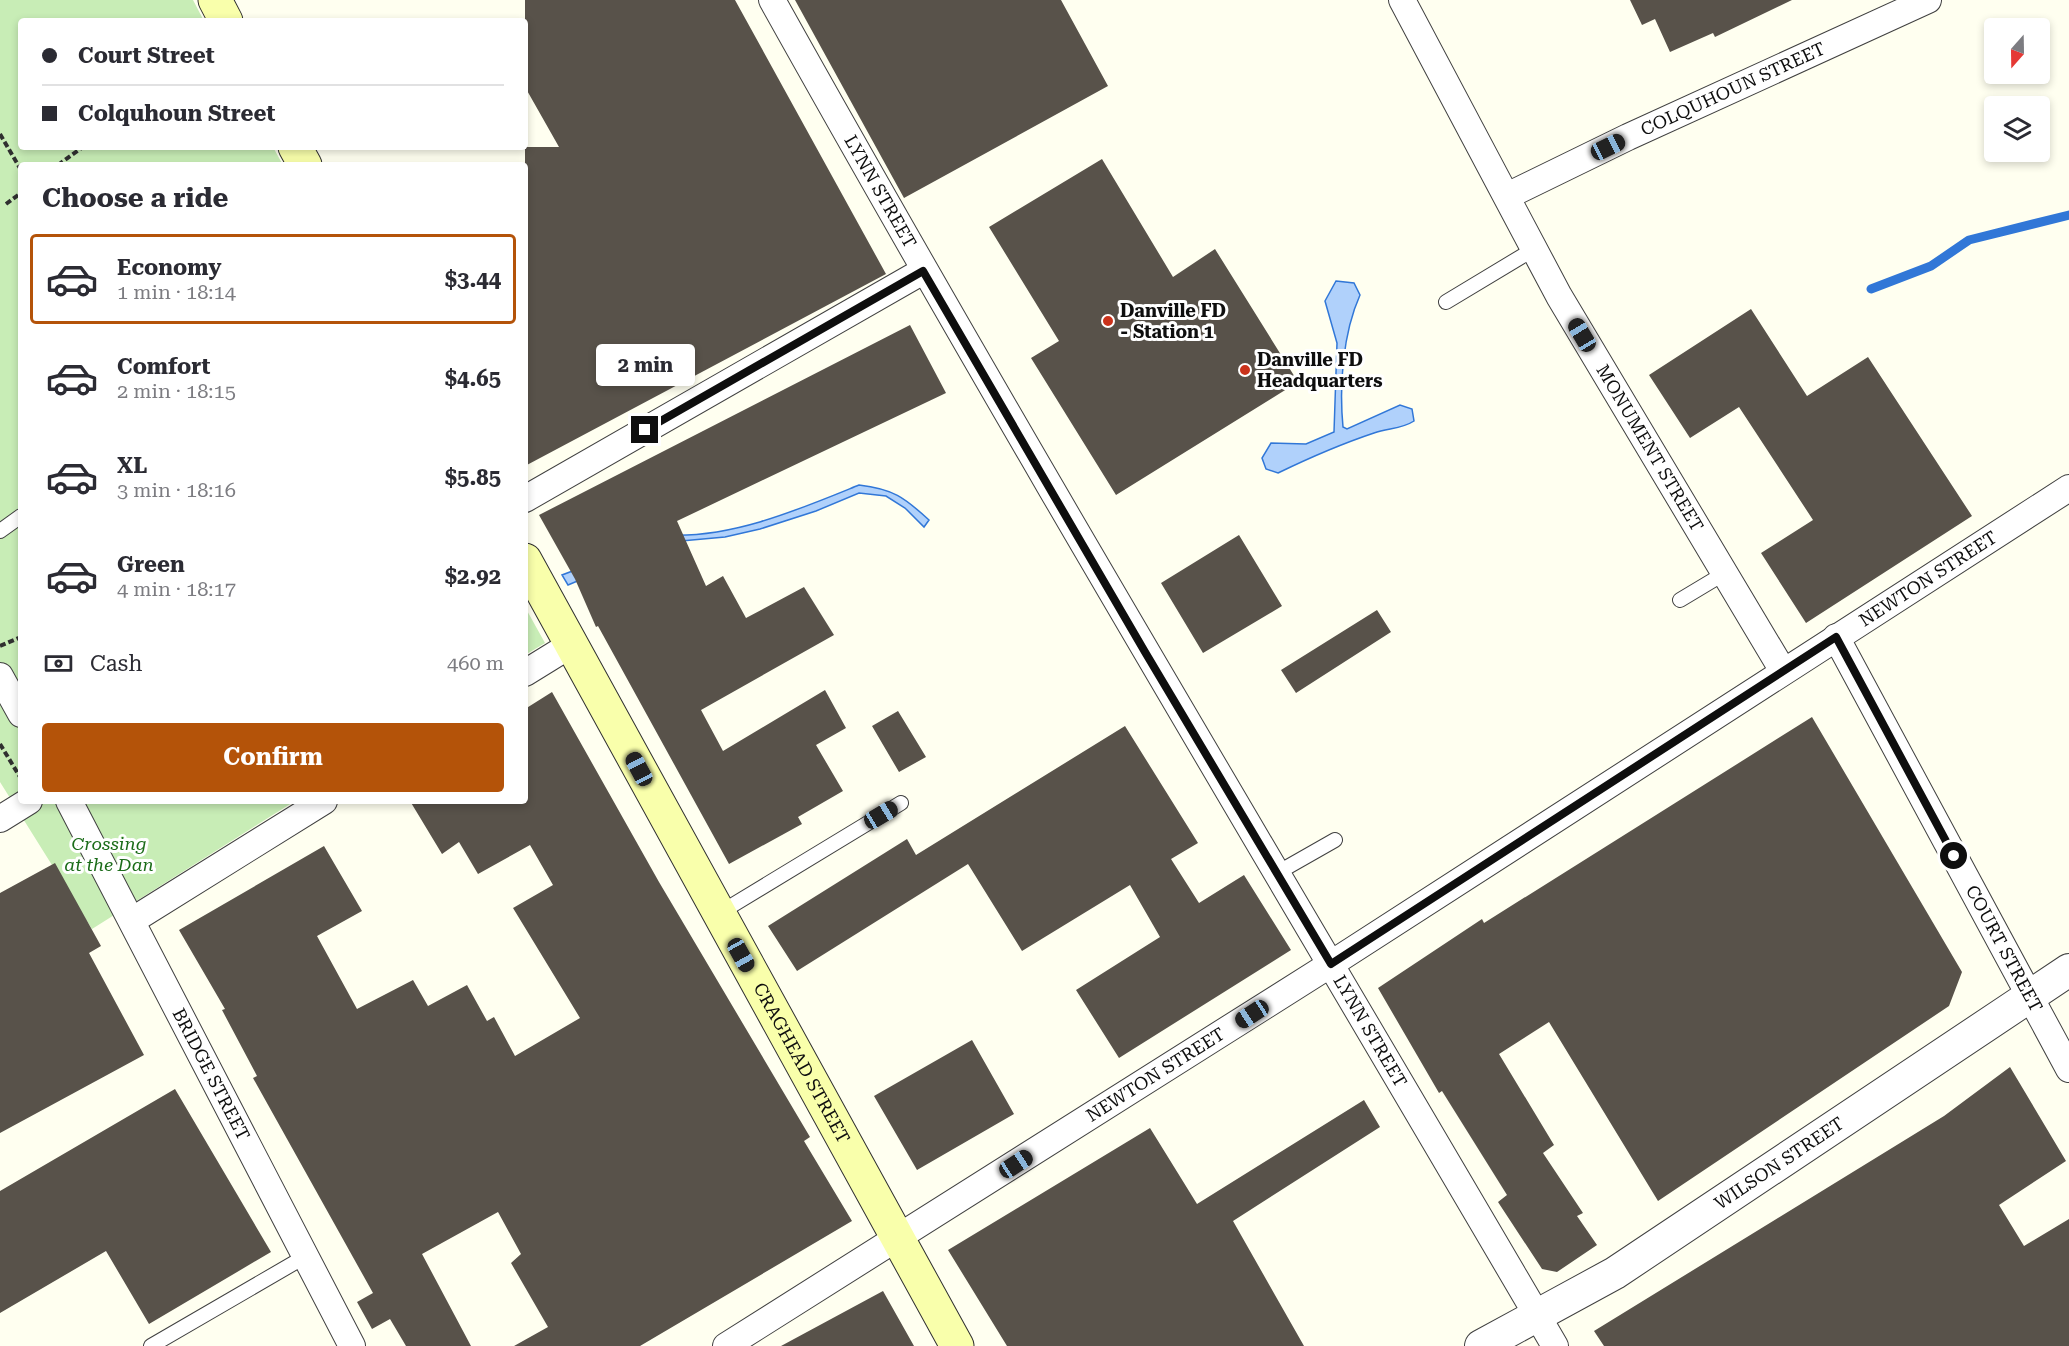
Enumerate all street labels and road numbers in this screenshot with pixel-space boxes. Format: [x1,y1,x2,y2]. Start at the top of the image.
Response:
street label: COLQUHOUN STREET [1637,37,1828,140]
street label: LYNN STREET [840,131,921,251]
street label: MONUMENT STREET [1592,360,1708,535]
street label: NEWTON STREET [1855,526,2001,631]
street label: COURT STREET [1962,881,2047,1015]
street label: LYNN STREET [1329,971,1412,1091]
street label: CRAGHEAD STREET [749,979,854,1147]
street label: BRIDGE STREET [168,1005,254,1144]
street label: NEWTON STREET [1082,1023,1228,1126]
street label: WILSON STREET [1710,1112,1848,1214]

